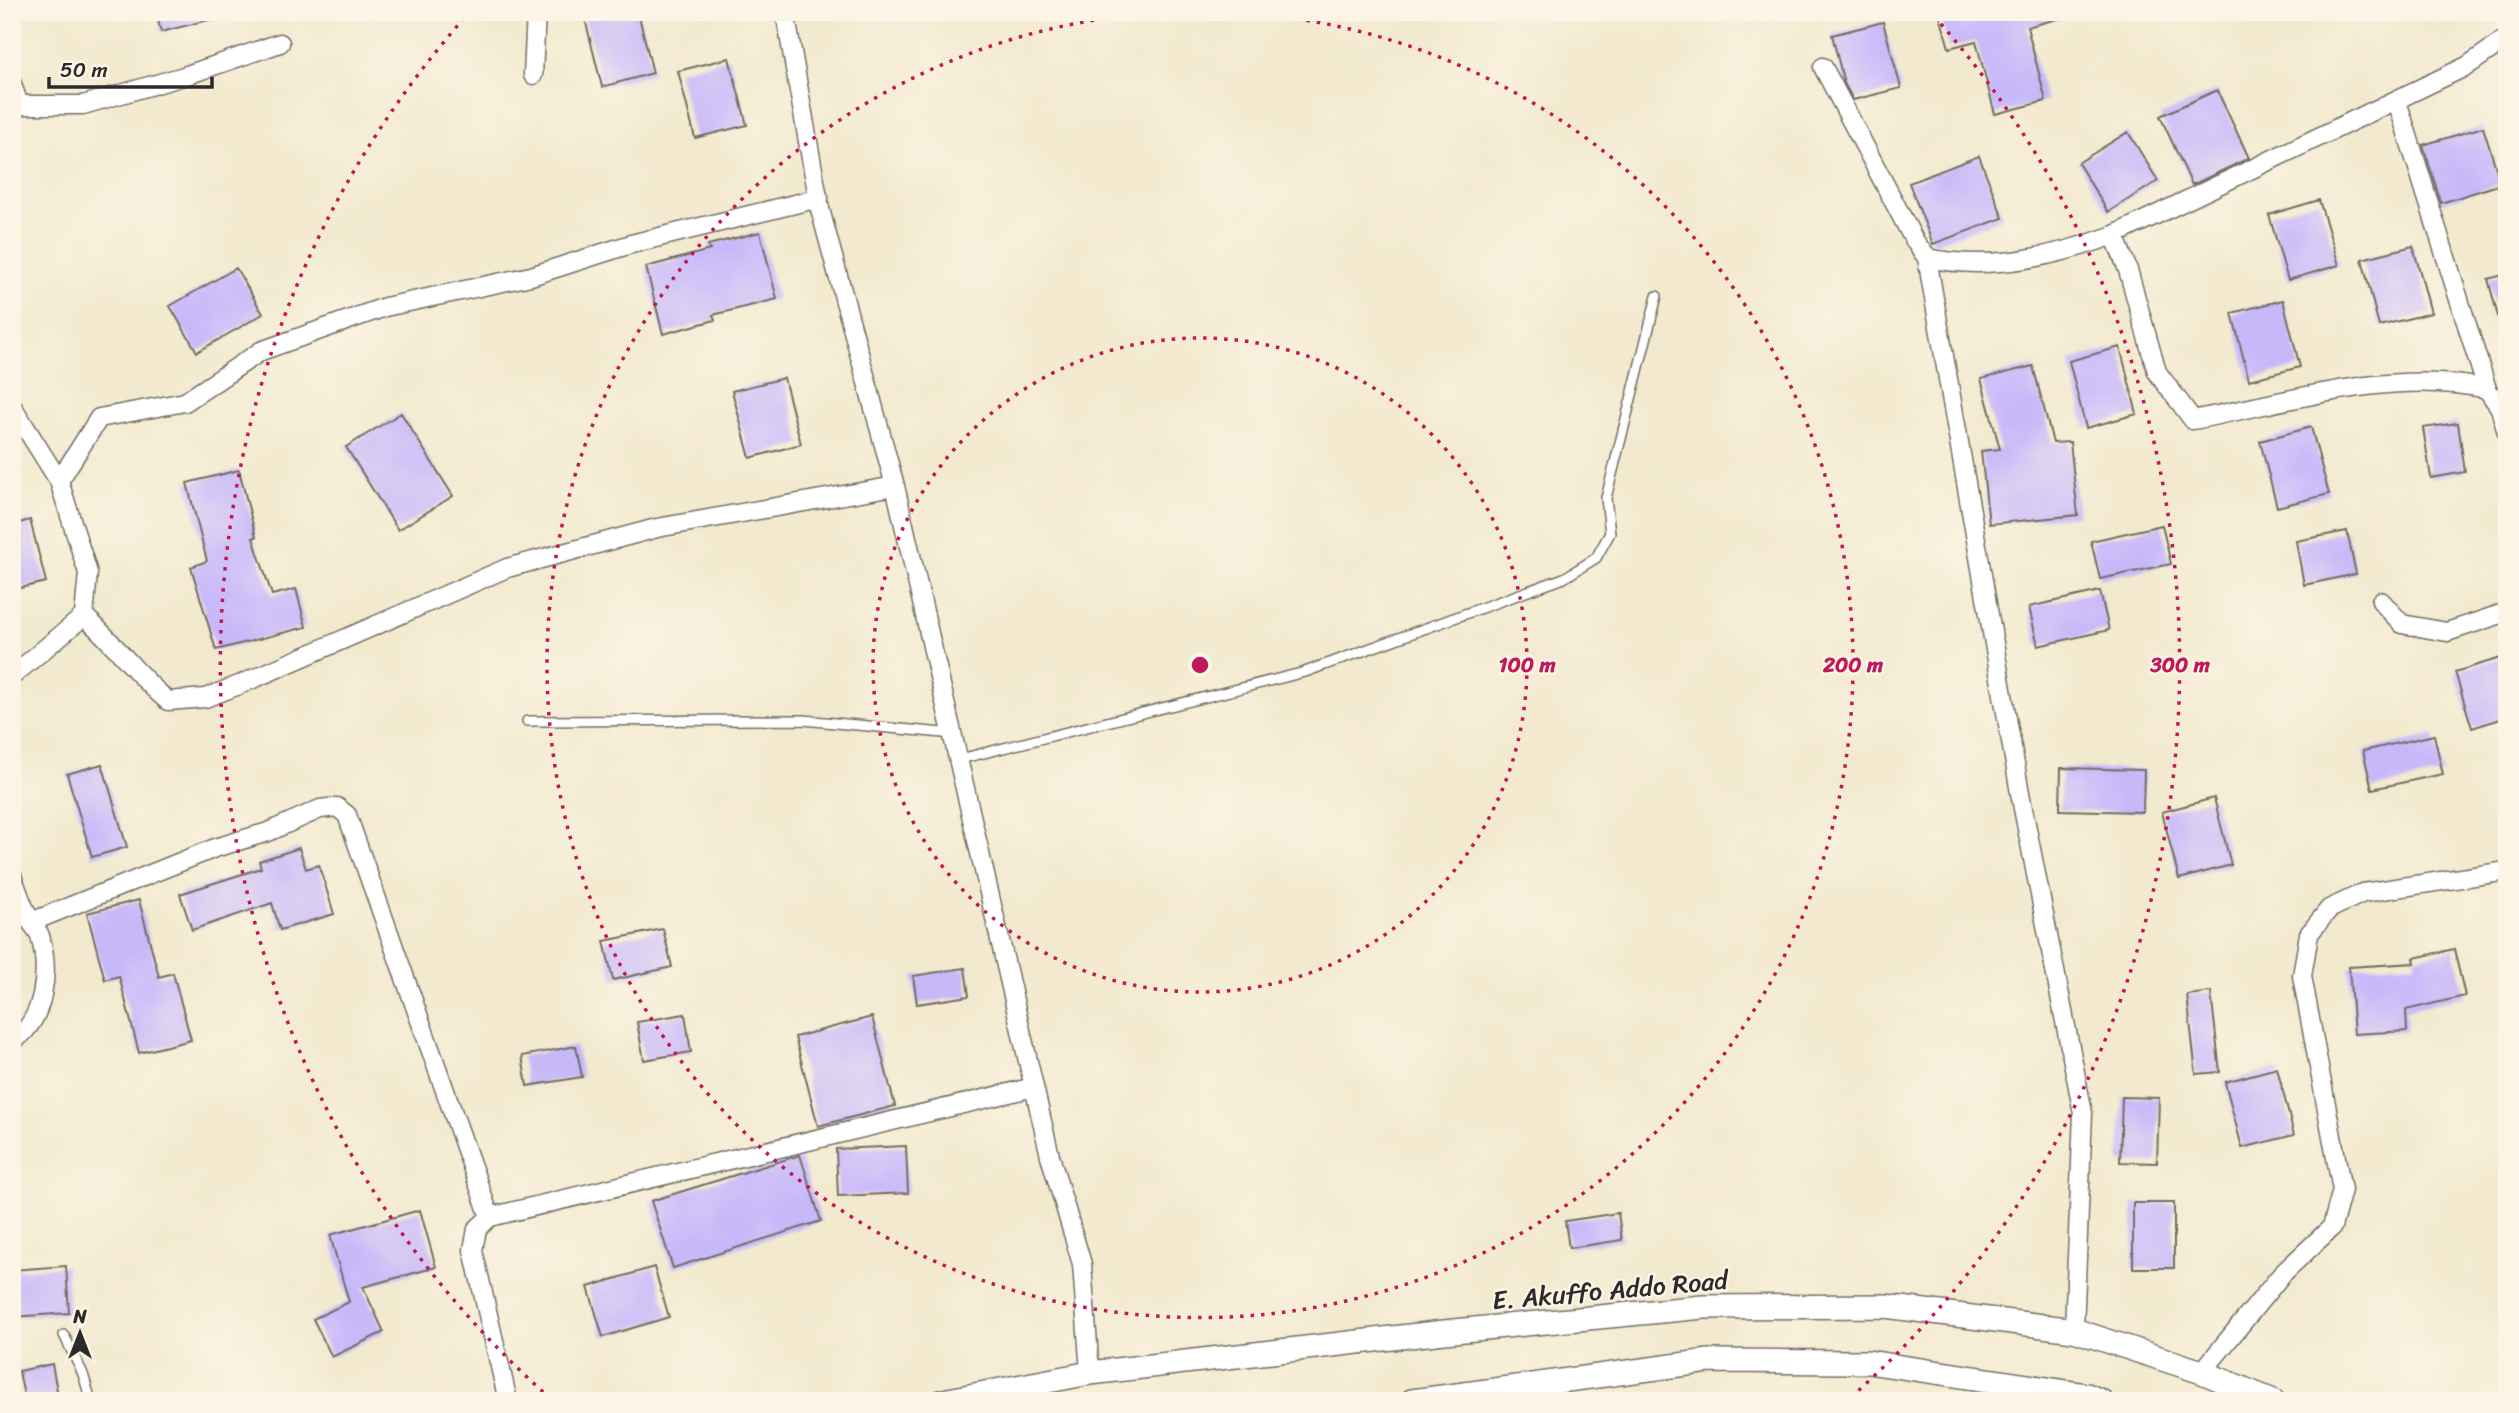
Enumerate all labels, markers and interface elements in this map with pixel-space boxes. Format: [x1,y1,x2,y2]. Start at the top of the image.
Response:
scale bar [49,46,212,90]
text: 50 m [60,51,108,89]
text: 100 m [1498,646,1556,684]
text: 200 m [1822,646,1884,684]
text: 300 m [2149,646,2211,684]
centre of rings [1188,653,1212,677]
street label: E. Akuffo Addo Road [1490,1257,1732,1323]
north arrow [46,1298,116,1368]
text: N [72,1300,87,1333]

